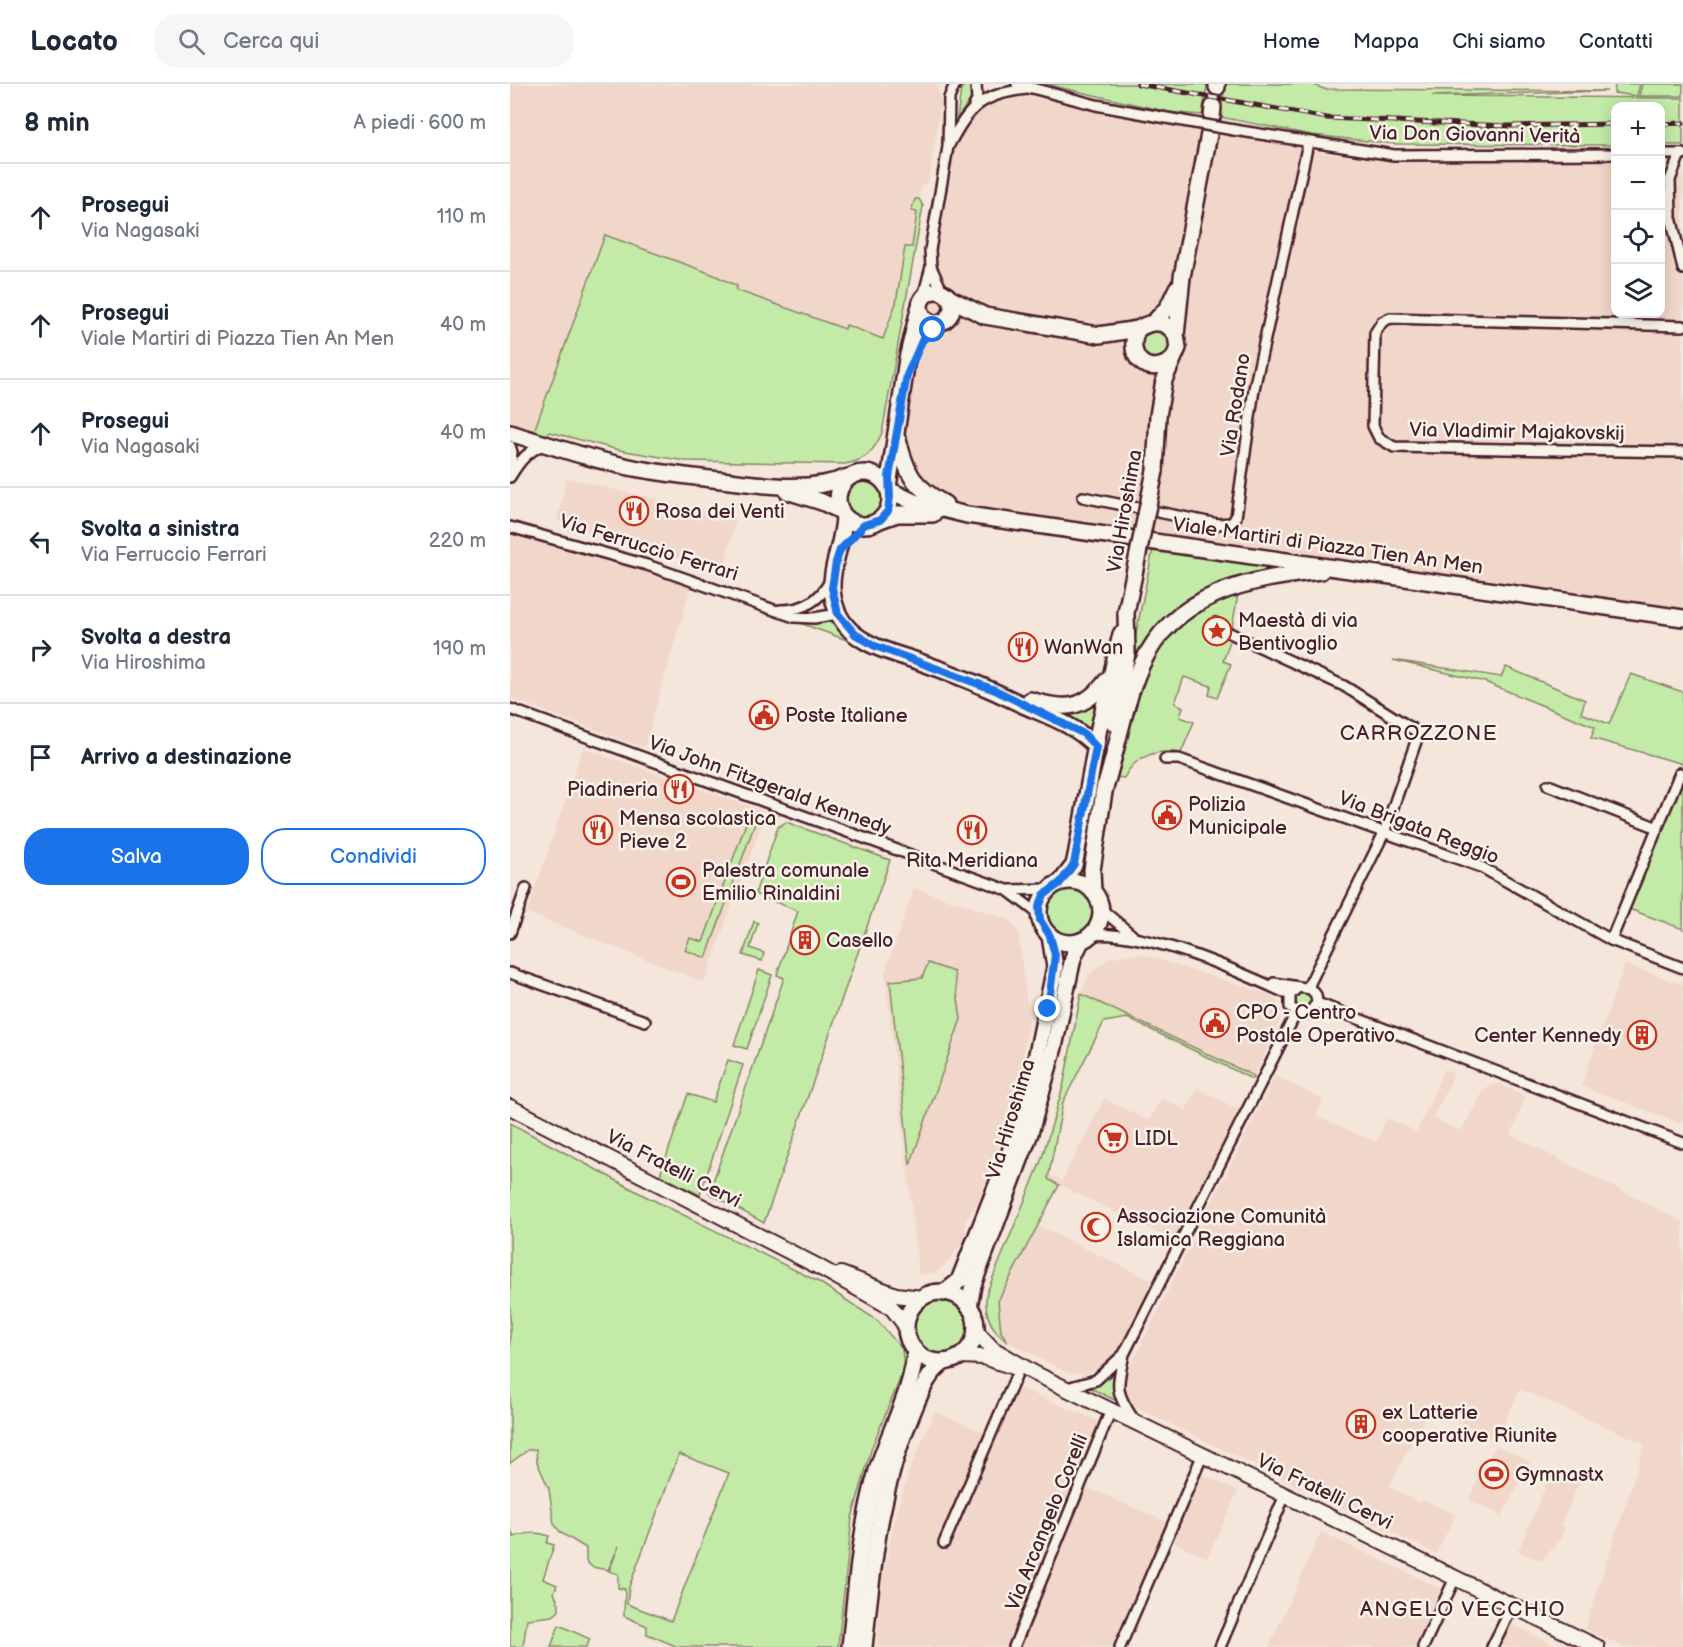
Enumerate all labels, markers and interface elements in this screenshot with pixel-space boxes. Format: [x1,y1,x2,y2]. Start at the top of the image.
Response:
search box [154,14,574,68]
text: Locato [30,25,118,58]
icon: search [175,25,208,58]
text: Cerca qui [223,28,319,55]
text: Home [1263,29,1320,54]
text: Mappa [1353,29,1419,54]
text: Chi siamo [1452,29,1546,54]
text: Contatti [1579,29,1653,54]
map controls [1611,102,1665,318]
button: + [1611,102,1665,156]
text: 8 min [24,108,90,139]
text: A piedi · 600 m [353,111,486,135]
street label: Via Don Giovanni Verità [1369,121,1581,149]
button: − [1611,156,1665,210]
text: Prosegui [81,192,169,219]
icon: ahead [24,201,57,234]
text: 110 m [437,205,486,229]
button: locate [1611,210,1665,264]
text: Via Nagasaki [81,219,200,243]
button: layers [1611,264,1665,318]
text: Prosegui [81,300,169,327]
icon: ahead [24,309,57,342]
text: 40 m [440,313,486,337]
route start [919,316,945,342]
text: Viale Martiri di Piazza Tien An Men [81,327,394,351]
street label: Via Rodano [1216,352,1256,459]
text: Prosegui [81,408,169,435]
icon: ahead [24,417,57,450]
street label: Via Vladimir Majakovskij [1409,418,1625,446]
text: 40 m [440,421,486,445]
text: Via Nagasaki [81,435,200,459]
street label: Via Hiroshima [1102,448,1148,575]
restaurant icon: Rosa dei Venti [618,495,650,527]
place label: Rosa dei Venti [655,500,785,524]
street label: Via Ferruccio Ferrari [556,509,741,587]
street label: Viale Martiri di Piazza Tien An Men [1171,512,1484,580]
text: Svolta a sinistra [81,516,240,543]
icon: left [24,525,57,558]
text: 220 m [429,529,486,553]
text: Via Ferruccio Ferrari [81,543,267,567]
place label: Maestà di via Bentivoglio [1238,609,1358,656]
place icon: Maestà di via Bentivoglio [1201,615,1233,647]
text: Svolta a destra [81,624,231,651]
restaurant icon: WanWan [1007,631,1039,663]
icon: right [24,633,57,666]
place label: WanWan [1044,636,1123,660]
text: 190 m [433,637,486,661]
text: Via Hiroshima [81,651,206,675]
public building icon: Poste Italiane [748,699,780,731]
place label: Poste Italiane [785,704,908,728]
district label: CARROZZONE [1340,721,1498,746]
street label: Via John Fitzgerald Kennedy [645,731,894,841]
icon: arrive [24,741,57,774]
text: Arrivo a destinazione [81,744,292,771]
restaurant icon: Piadineria [663,773,695,805]
place label: Piadineria [567,778,658,802]
street label: Via Brigata Reggio [1335,786,1502,870]
place label: Polizia Municipale [1188,793,1287,840]
public building icon: Polizia Municipale [1151,799,1183,831]
place label: Mensa scolastica Pieve 2 [619,807,776,854]
restaurant icon: Mensa scolastica Pieve 2 [582,814,614,846]
restaurant icon: Rita Meridiana [956,814,988,846]
button: Salva [24,828,249,885]
button: Condividi [261,828,486,885]
place label: Rita Meridiana [906,849,1038,873]
place label: Palestra comunale Emilio Rinaldini [702,859,869,906]
sports icon: Palestra comunale Emilio Rinaldini [665,866,697,898]
building icon: Casello [789,924,821,956]
place label: Casello [826,929,893,953]
route end [1034,995,1060,1021]
place label: CPO - Centro Postale Operativo [1236,1001,1395,1048]
public building icon: CPO - Centro Postale Operativo [1199,1007,1231,1039]
building icon: Center Kennedy [1626,1019,1658,1051]
place label: Center Kennedy [1474,1024,1621,1048]
street label: Via Hiroshima [981,1056,1041,1182]
supermarket icon: LIDL [1097,1122,1129,1154]
street label: Via Fratelli Cervi [602,1125,745,1213]
place label: LIDL [1134,1127,1178,1151]
place label: Associazione Comunità Islamica Reggiana [1117,1205,1326,1252]
mosque icon: Associazione Comunità Islamica Reggiana [1080,1211,1112,1243]
place label: ex Latterie cooperative Riunite [1382,1401,1557,1448]
building icon: ex Latterie cooperative Riunite [1345,1408,1377,1440]
street label: Via Arcangelo Corelli [1001,1431,1093,1614]
street label: Via Fratelli Cervi [1253,1449,1396,1535]
sports icon: Gymnastx [1478,1458,1510,1490]
place label: Gymnastx [1515,1463,1604,1487]
district label: ANGELO VECCHIO [1360,1597,1566,1622]

